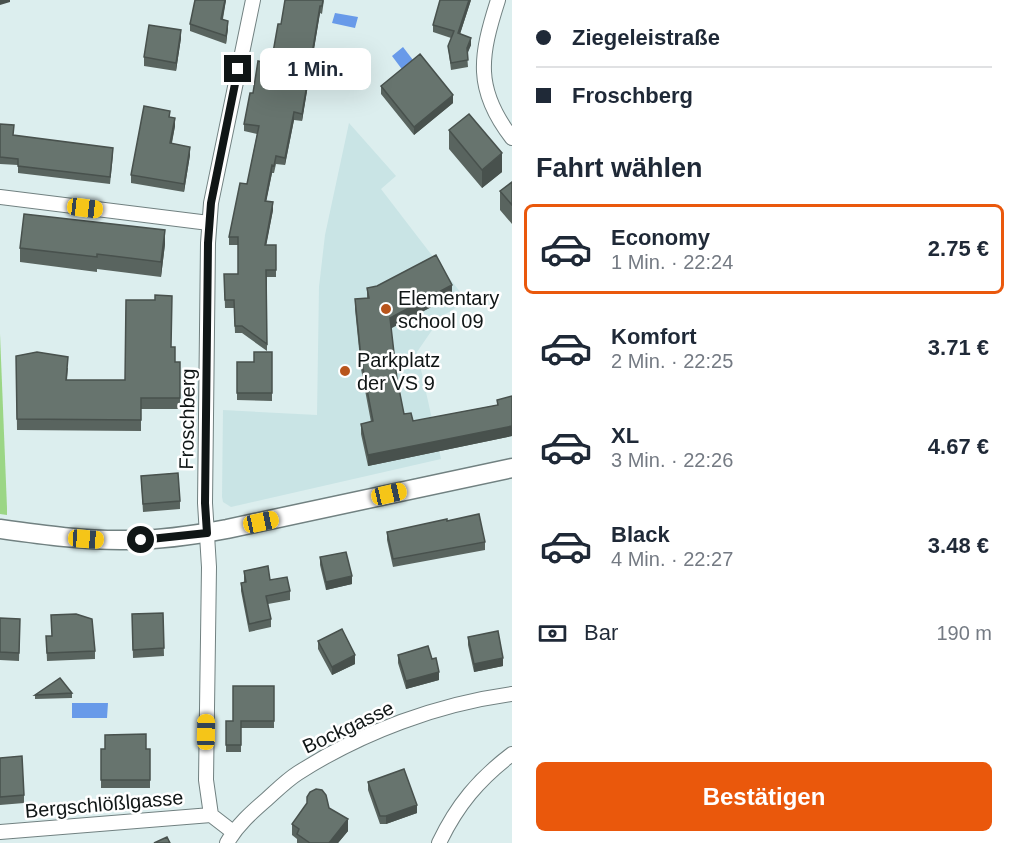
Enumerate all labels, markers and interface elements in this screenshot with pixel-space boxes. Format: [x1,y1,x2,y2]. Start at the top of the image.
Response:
text: Ziegeleistraße [572,25,720,50]
callout: 1 Min. [259,48,370,90]
route end [224,55,251,82]
text: 1 Min. [287,58,344,80]
text: Froschberg [572,83,693,108]
text: Fahrt wählen [536,153,703,183]
car [66,197,104,219]
icon: car [539,222,593,276]
text: Economy [611,225,710,250]
text: 2.75 € [928,236,989,261]
text: 1 Min. · 22:24 [611,251,733,273]
place label: Elementary school 09 [398,287,499,332]
marker: Elementary school 09 [379,302,393,316]
icon: car [539,321,593,375]
text: Komfort [611,324,697,349]
text: 3.71 € [928,335,989,360]
place label: Parkplatz der VS 9 [357,349,440,394]
text: 2 Min. · 22:25 [611,350,733,372]
marker: Parkplatz der VS 9 [338,364,352,378]
street label: Froschberg [175,368,199,470]
icon: car [539,420,593,474]
text: XL [611,423,639,448]
text: 4.67 € [928,434,989,459]
text: 3 Min. · 22:26 [611,449,733,471]
car [369,481,409,507]
car [242,509,280,535]
icon: car [539,519,593,573]
text: Black [611,522,670,547]
route start [127,526,154,553]
car [67,529,105,549]
text: 3.48 € [928,533,989,558]
text: 4 Min. · 22:27 [611,548,733,570]
icon: cash [536,617,569,650]
text: Bar [584,620,618,645]
text: 190 m [936,622,992,644]
street label: Bockgasse [299,696,397,758]
car [197,714,215,750]
button: Bestätigen [536,762,992,831]
street label: Bergschlößlgasse [24,786,184,822]

